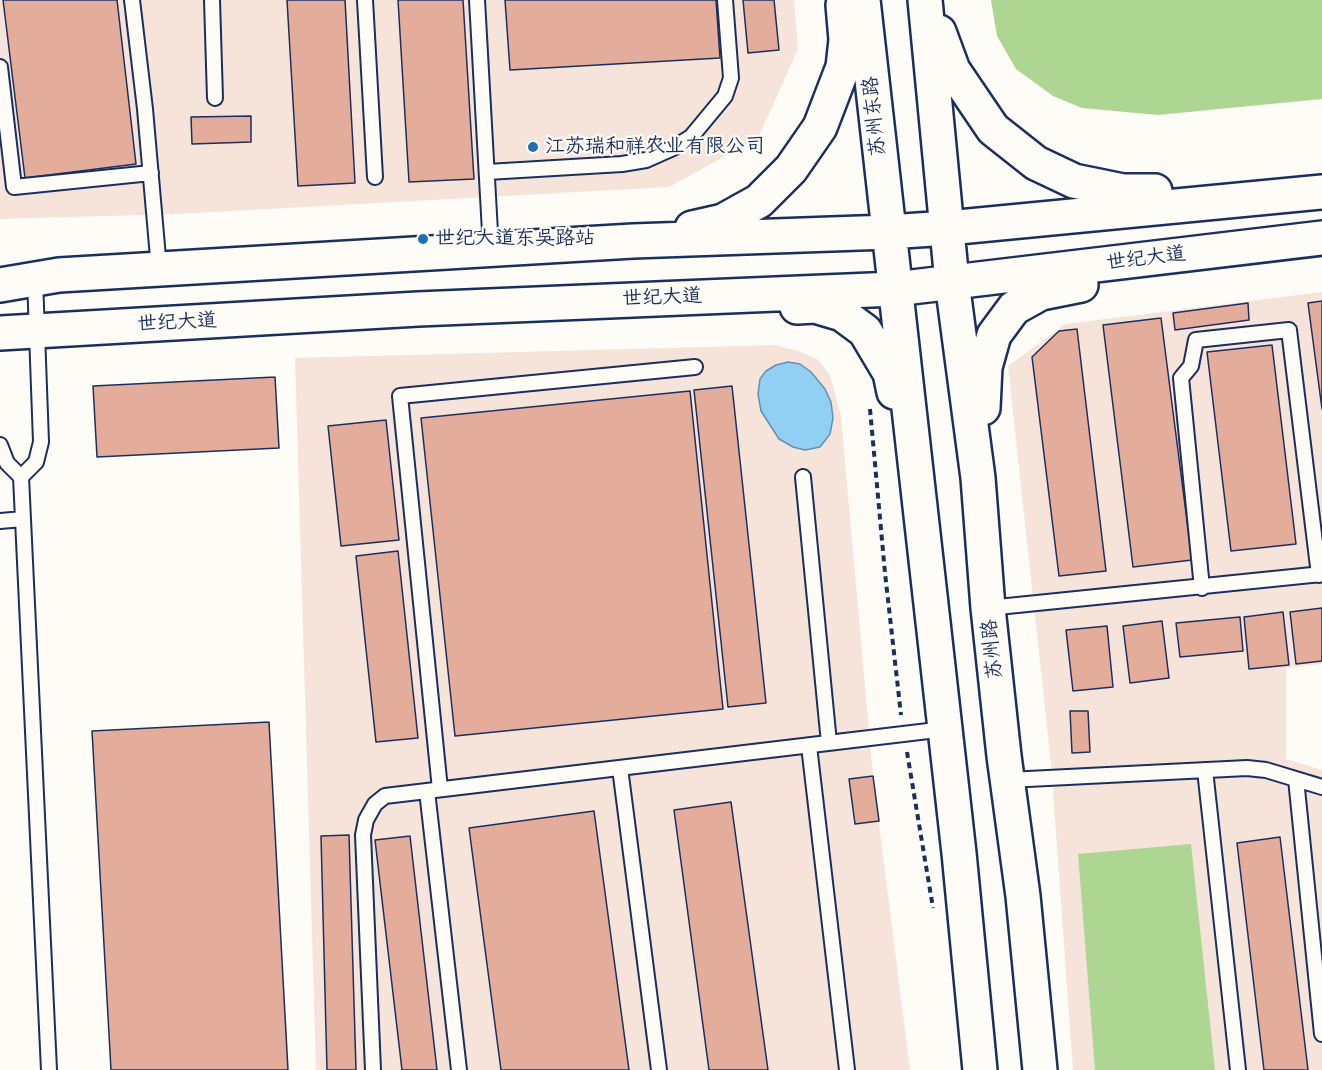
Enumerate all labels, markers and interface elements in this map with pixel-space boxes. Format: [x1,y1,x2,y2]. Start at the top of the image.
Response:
street label: 苏州东路 [859,75,891,157]
place label: 江苏瑞和祥农业有限公司 [545,135,765,159]
marker: 江苏瑞和祥农业有限公司 [526,140,540,154]
place label: 世纪大道东吴路站 [435,227,595,251]
marker: 世纪大道东吴路站 [416,232,430,246]
street label: 世纪大道 [1105,242,1187,276]
street label: 世纪大道 [622,285,702,311]
street label: 世纪大道 [136,309,218,337]
street label: 苏州路 [978,618,1008,680]

